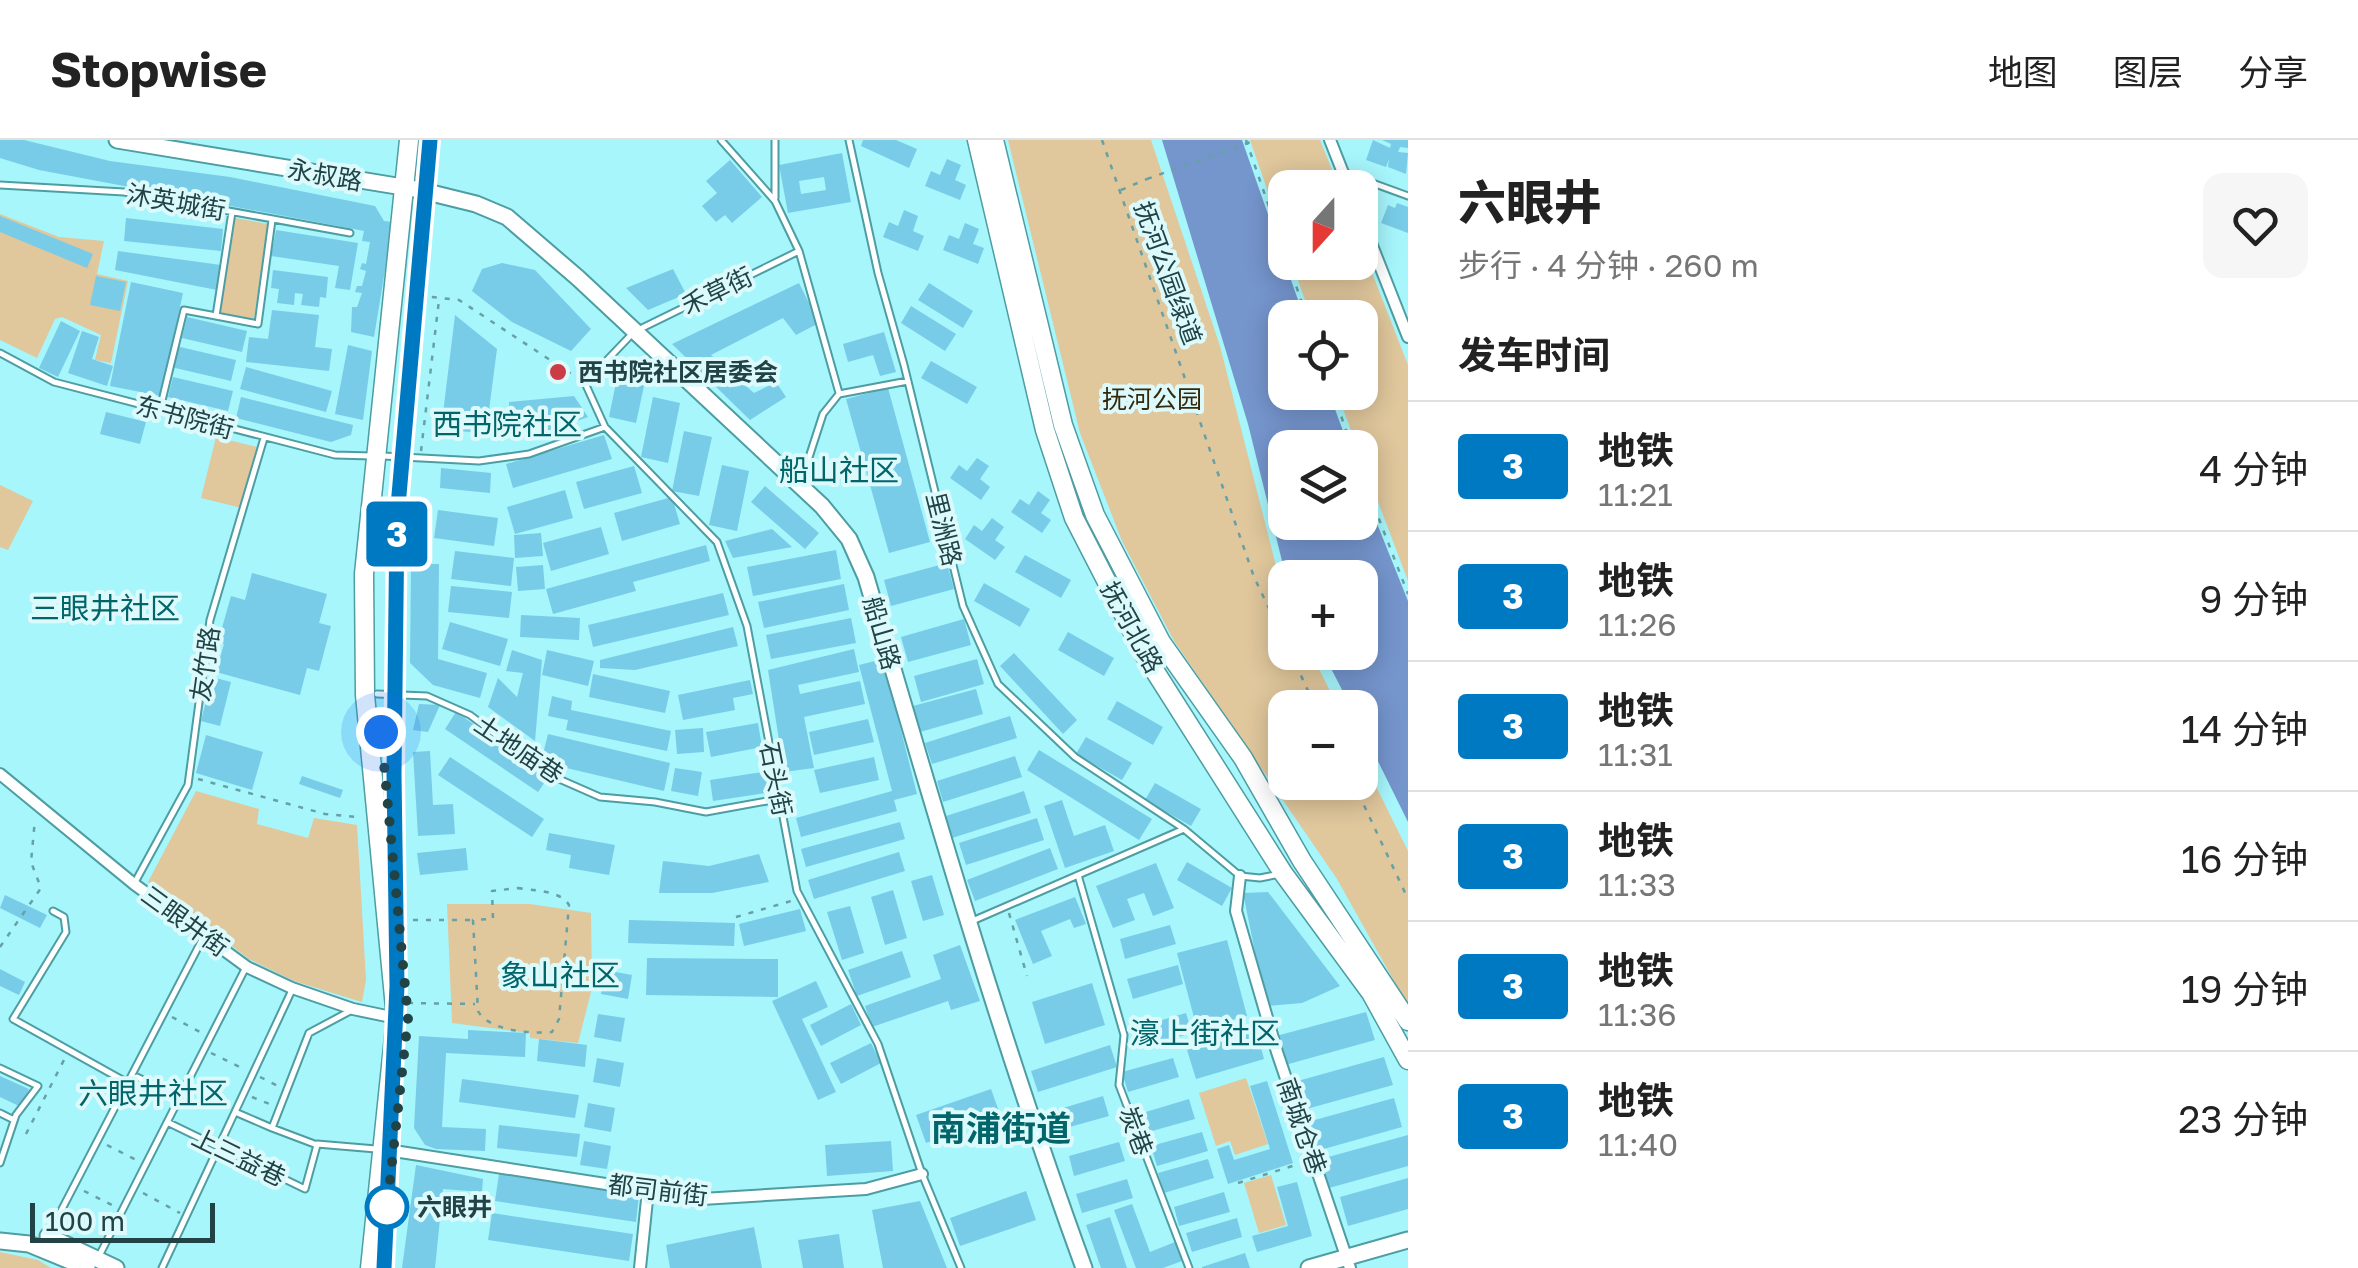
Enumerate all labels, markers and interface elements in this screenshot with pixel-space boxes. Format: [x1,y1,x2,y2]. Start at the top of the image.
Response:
text: Stopwise [50,40,267,98]
text: 地图 [1988,51,2058,93]
text: 图层 [2113,51,2183,93]
text: 分享 [2238,51,2308,93]
street label: 永叔路 [285,153,365,196]
north arrow [1268,170,1378,280]
map controls [1268,170,1378,800]
text: 六眼井 [1458,173,1602,231]
button: heart [2203,173,2308,278]
street label: 沐英城街 [124,178,228,225]
street label: 抚河公园绿道 [1128,197,1209,349]
text: 步行 · 4 分钟 · 260 m [1458,246,1759,284]
street label: 禾草街 [676,260,757,321]
button: locate [1268,300,1378,410]
text: 发车时间 [1458,332,1610,377]
place label: 西书院社区居委会 [578,356,778,387]
marker: 西书院社区居委会 [547,361,569,383]
park label: 抚河公园 [1102,383,1202,414]
street label: 东书院街 [133,389,237,444]
district label: 西书院社区 [432,406,582,442]
text: 地铁 [1598,427,1674,472]
button: layers [1268,430,1378,540]
text: 3 [1502,445,1524,487]
text: 4 分钟 [2199,446,2308,491]
district label: 船山社区 [779,452,899,488]
text: 11:21 [1598,475,1673,513]
street label: 里洲路 [920,489,969,569]
line badge: 3 [364,502,430,566]
text: 3 [386,513,408,555]
text: 地铁 [1598,557,1674,602]
button: + [1268,560,1378,670]
text: 3 [1502,575,1524,617]
street label: 抚河北路 [1095,576,1170,678]
text: 9 分钟 [2200,576,2308,621]
district label: 三眼井社区 [30,590,180,626]
street label: 船山路 [857,593,908,673]
text: 11:26 [1598,605,1677,643]
street label: 友竹路 [184,625,225,703]
text: 地铁 [1598,687,1674,732]
button: − [1268,690,1378,800]
text: 3 [1502,705,1524,747]
text: 14 分钟 [2181,706,2308,751]
your location [356,707,406,757]
street label: 土地庙巷 [469,708,569,789]
text: 11:31 [1598,735,1673,773]
street label: 石头街 [754,739,799,819]
text: 地铁 [1598,817,1674,862]
text: 3 [1502,835,1524,877]
text: 16 分钟 [2181,836,2308,881]
text: 11:33 [1598,865,1676,903]
street label: 三眼井街 [136,879,235,963]
text: 地铁 [1598,947,1674,992]
district label: 象山社区 [500,957,620,993]
text: 3 [1502,965,1524,1007]
text: 19 分钟 [2181,966,2308,1011]
text: 11:36 [1598,995,1677,1033]
district label: 濠上街社区 [1130,1015,1280,1051]
street label: 南城仓巷 [1272,1074,1333,1178]
district label: 六眼井社区 [78,1075,228,1111]
text: 地铁 [1598,1077,1674,1122]
text: 3 [1502,1095,1524,1137]
text: 23 分钟 [2178,1096,2308,1141]
street label: 炭巷 [1113,1102,1160,1160]
district label: 南浦街道 [931,1107,1071,1149]
street label: 上三益巷 [187,1121,291,1192]
text: 11:40 [1598,1125,1678,1163]
street label: 都司前街 [607,1168,710,1211]
marker: 六眼井 [366,1186,408,1228]
place label: 六眼井 [417,1191,492,1222]
scale bar [30,1198,215,1242]
text: 100 m [45,1204,125,1237]

